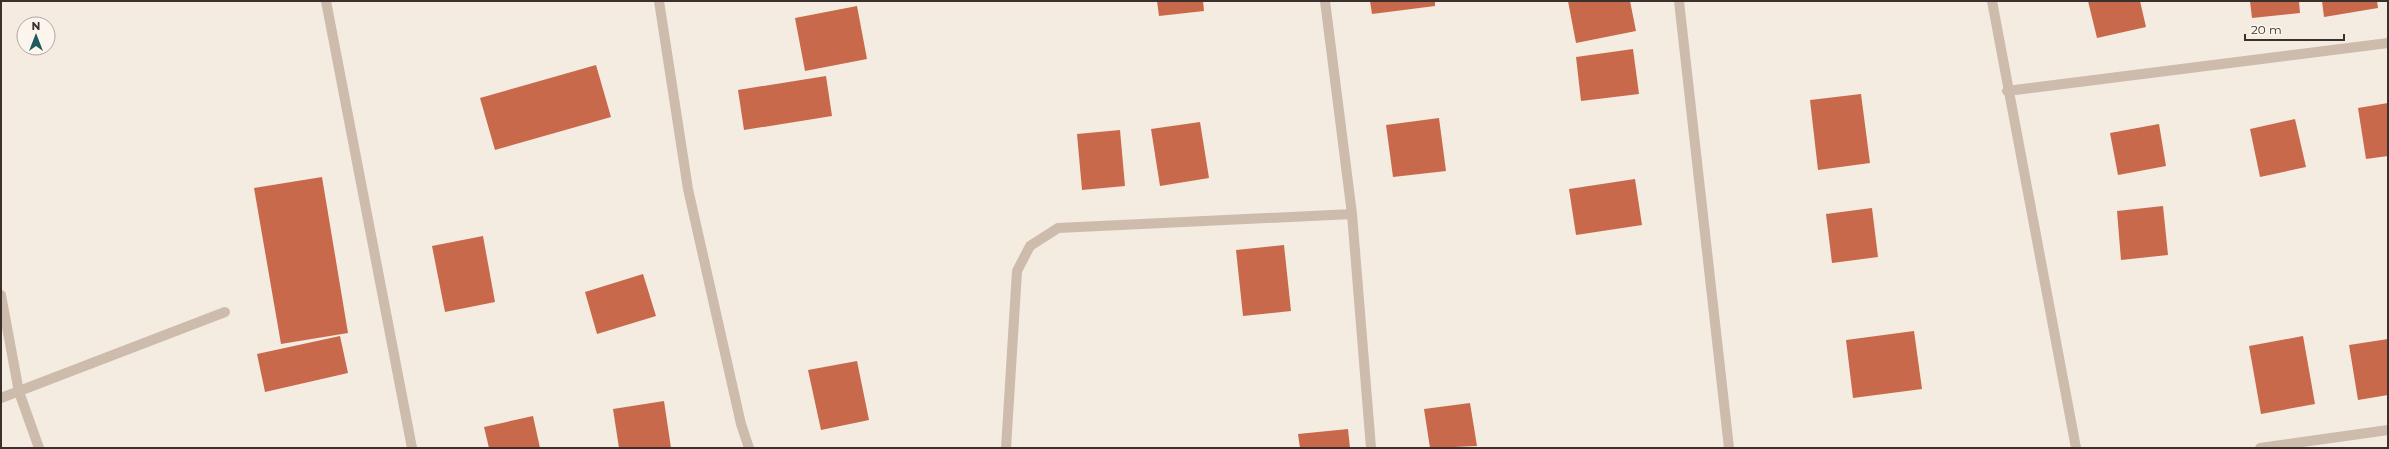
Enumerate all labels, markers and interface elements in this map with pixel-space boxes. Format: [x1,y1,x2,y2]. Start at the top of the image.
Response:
north arrow [16,16,56,56]
scale bar [2245,16,2344,42]
text: N [32,19,40,33]
text: 20 m [2251,22,2282,37]

